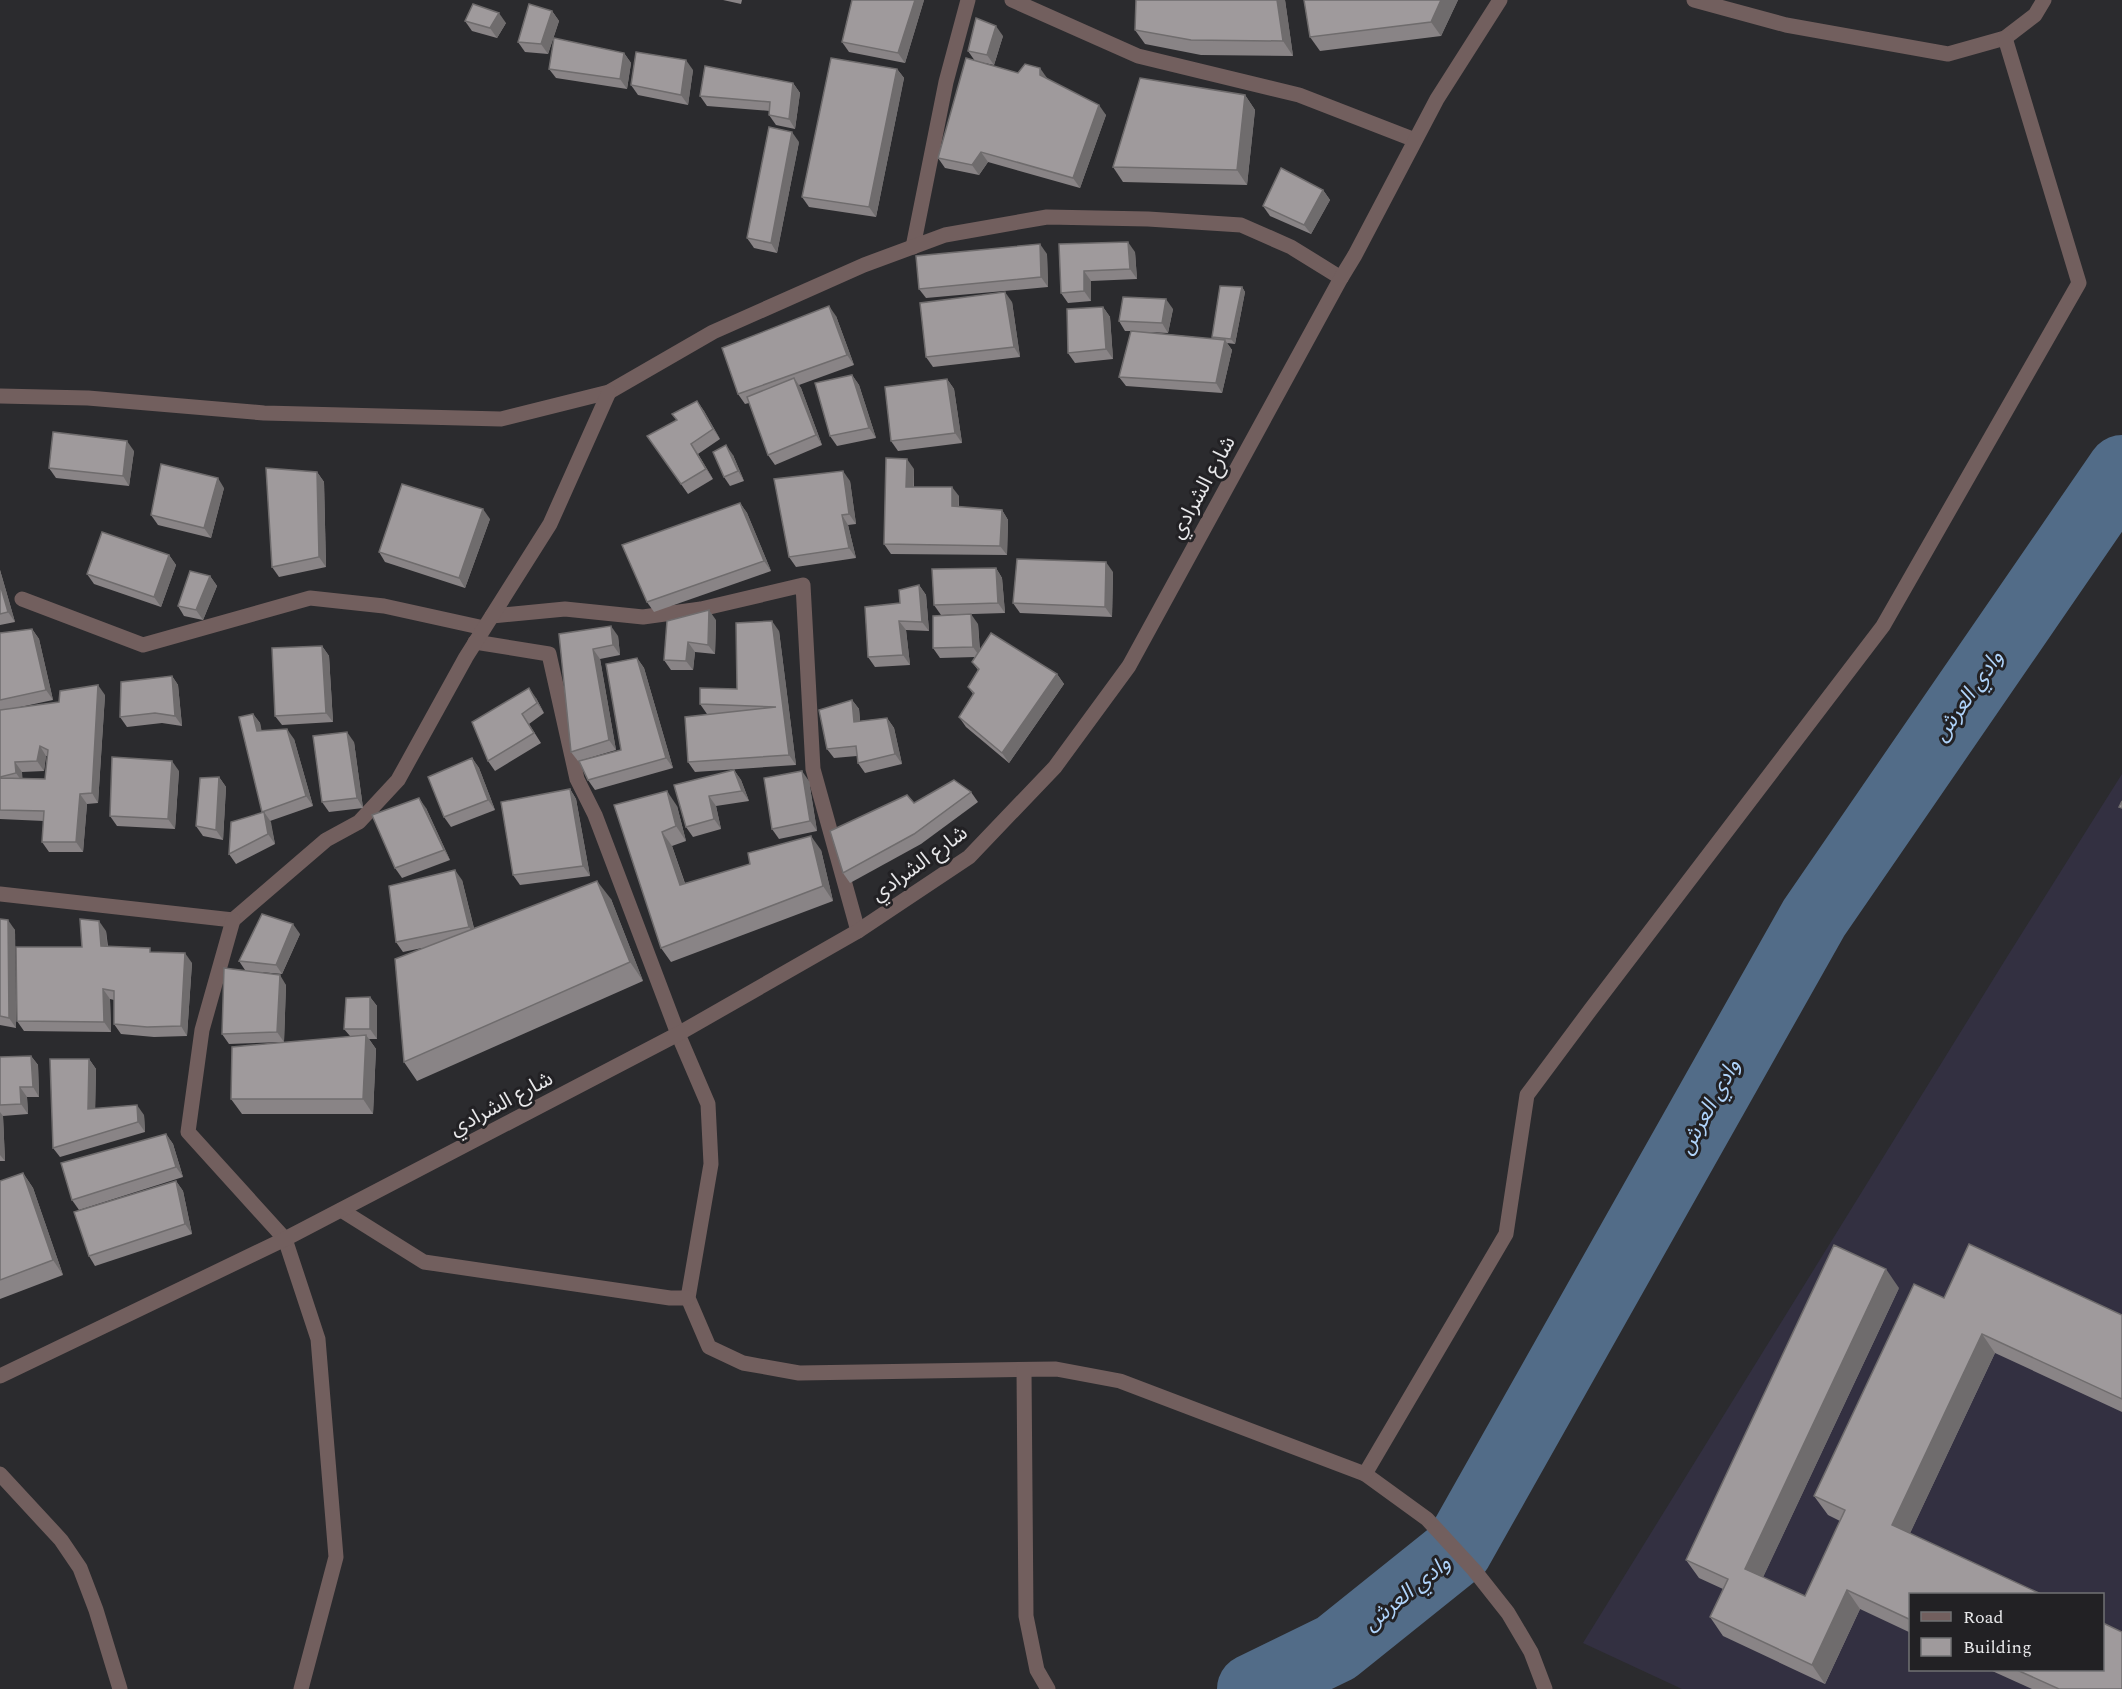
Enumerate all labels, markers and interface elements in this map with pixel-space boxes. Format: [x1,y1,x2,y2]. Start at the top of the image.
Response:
street label: شارع الشرادي [1161,430,1244,545]
water label: وادي العرش [1925,643,2012,748]
street label: شارع الشرادي [864,818,975,910]
water label: وادي العرش [1670,1053,1749,1161]
street label: شارع الشرادي [444,1063,559,1145]
water label: وادي العرش [1356,1547,1458,1639]
legend [1909,1593,2104,1671]
text: Road [1963,1604,2004,1631]
text: Building [1963,1634,2032,1661]

